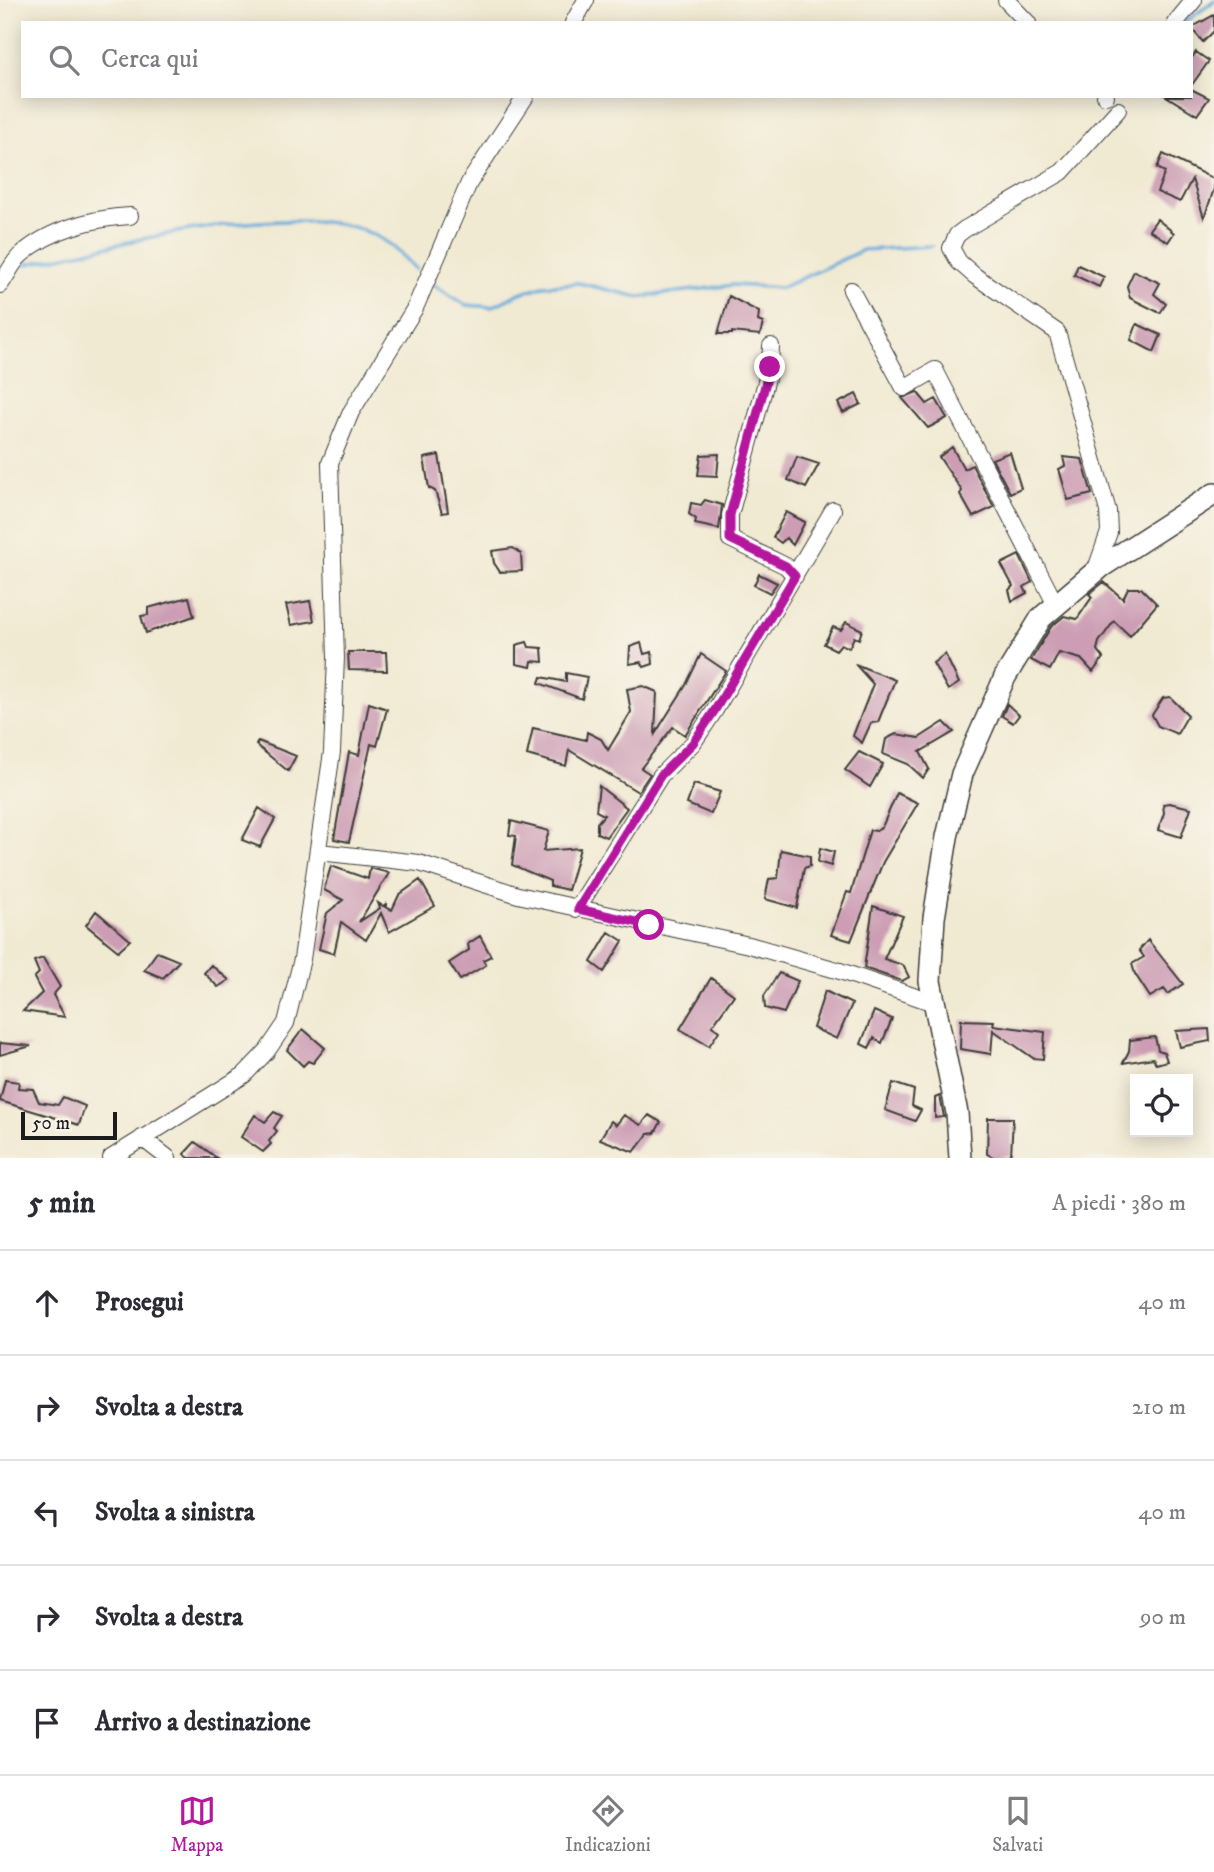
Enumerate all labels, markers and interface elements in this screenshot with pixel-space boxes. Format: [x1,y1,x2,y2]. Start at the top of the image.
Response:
search box [21,21,1193,98]
icon: search [45,41,83,79]
text: Cerca qui [101,43,199,76]
route end [754,351,785,382]
route start [633,909,664,940]
map controls [1130,1074,1193,1137]
button: locate [1130,1074,1193,1137]
scale bar [21,1109,117,1141]
text: 50 m [32,1112,70,1135]
text: 5 min [28,1185,95,1222]
text: A piedi · 380 m [1052,1189,1186,1218]
icon: ahead [28,1284,66,1322]
text: Prosegui [95,1286,184,1319]
text: 40 m [1138,1288,1186,1317]
icon: right [28,1389,66,1427]
text: Svolta a destra [95,1391,243,1424]
text: 210 m [1132,1393,1186,1422]
icon: left [28,1494,66,1532]
text: Svolta a sinistra [95,1496,255,1529]
text: 40 m [1138,1498,1186,1527]
icon: right [28,1599,66,1637]
text: Svolta a destra [95,1601,243,1634]
text: 90 m [1140,1603,1186,1632]
icon: arrive [28,1704,66,1742]
text: Arrivo a destinazione [95,1706,311,1739]
tab: Mappa [171,1792,223,1857]
tab: Indicazioni [565,1792,651,1857]
tab: Salvati [992,1792,1043,1857]

